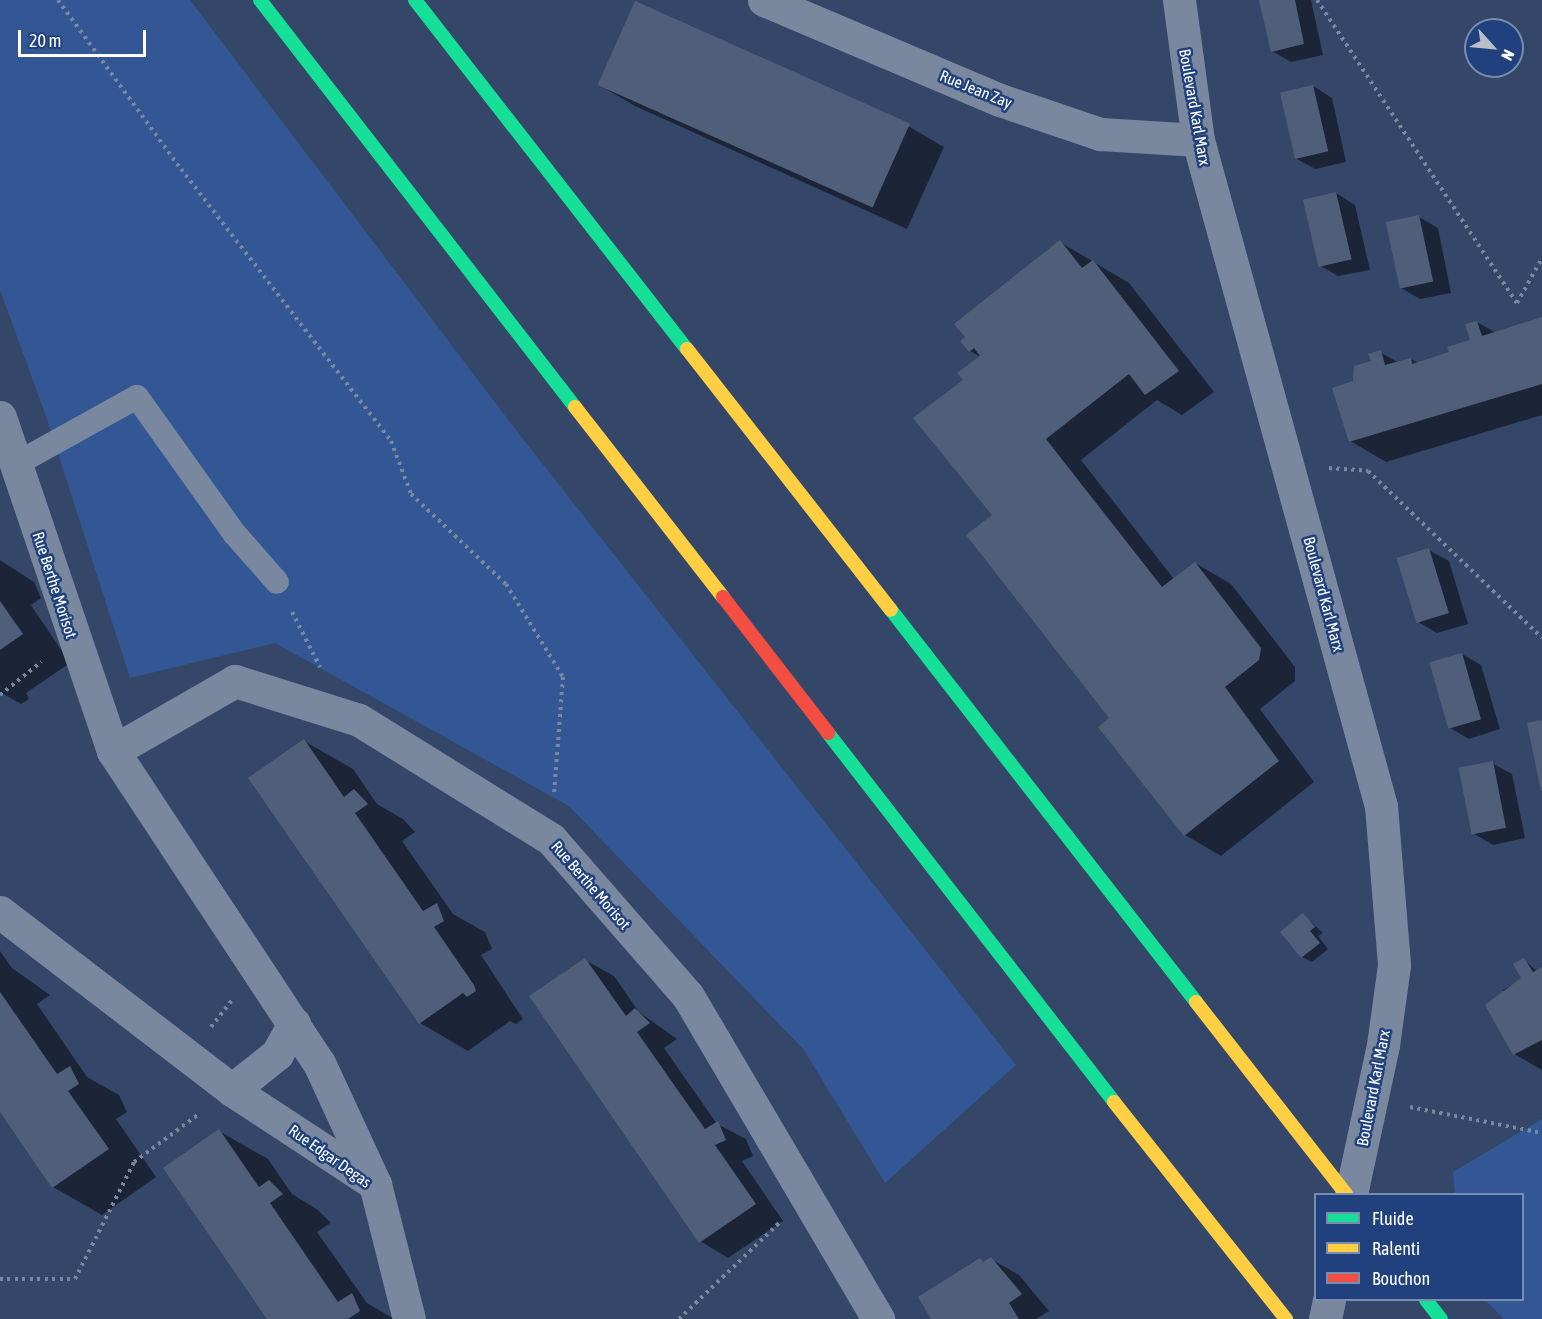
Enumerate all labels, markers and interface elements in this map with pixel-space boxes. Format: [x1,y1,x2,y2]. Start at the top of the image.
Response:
scale bar [21,18,148,56]
north arrow [1464,18,1524,78]
text: 20 m [29,30,61,51]
street label: Boulevard Karl Marx [1175,47,1215,167]
text: N [1498,47,1518,64]
street label: Rue Jean Zay [937,66,1015,112]
street label: Rue Berthe Morisot [29,529,81,641]
street label: Boulevard Karl Marx [1299,535,1349,653]
street label: Rue Berthe Morisot [547,837,635,933]
street label: Boulevard Karl Marx [1352,1028,1394,1148]
street label: Rue Edgar Degas [285,1120,375,1192]
legend [1314,1193,1524,1301]
text: Fluide [1372,1208,1414,1229]
text: Ralenti [1372,1238,1420,1259]
text: Bouchon [1372,1268,1430,1289]

